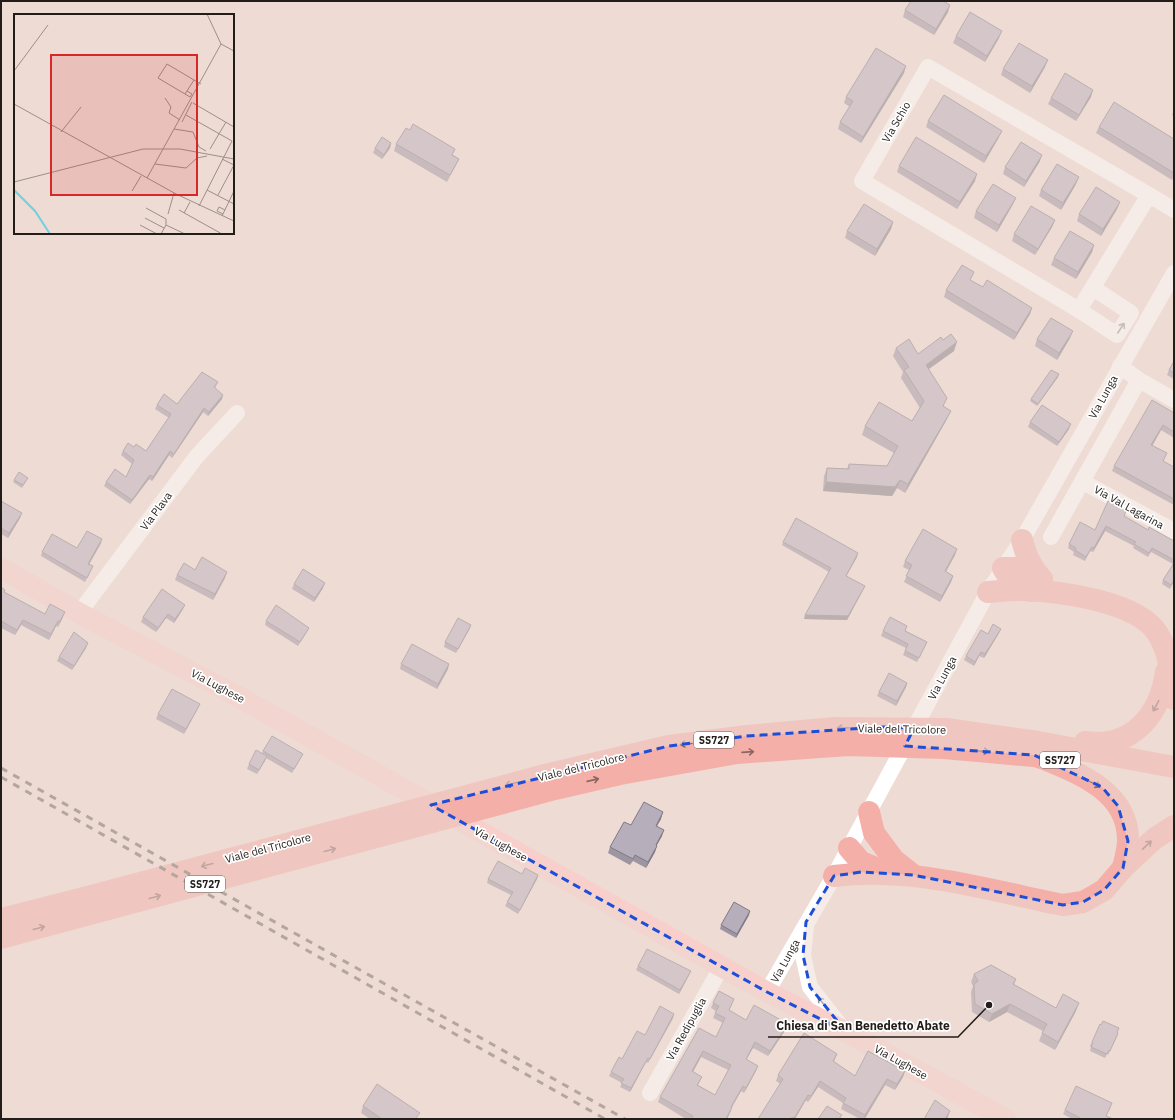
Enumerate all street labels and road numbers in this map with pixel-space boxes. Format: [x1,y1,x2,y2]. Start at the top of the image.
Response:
street label: Via Schio [879,99,913,145]
street label: Via Lunga [1085,373,1121,421]
street label: Via Val Lagarina [1092,482,1166,532]
street label: Via Plava [137,489,175,533]
street label: Via Lunga [925,654,959,702]
street label: Via Lughese [189,666,247,706]
street label: Viale del Tricolore [858,721,946,737]
road number: SS727 [694,732,734,748]
street label: Viale del Tricolore [536,750,626,784]
road number: SS727 [1040,752,1080,768]
street label: Via Lughese [472,824,530,864]
street label: Viale del Tricolore [224,830,312,866]
road number: SS727 [185,876,225,892]
street label: Via Lunga [767,937,803,985]
street label: Via Redipuglia [663,995,709,1063]
street label: Via Lughese [872,1042,930,1082]

